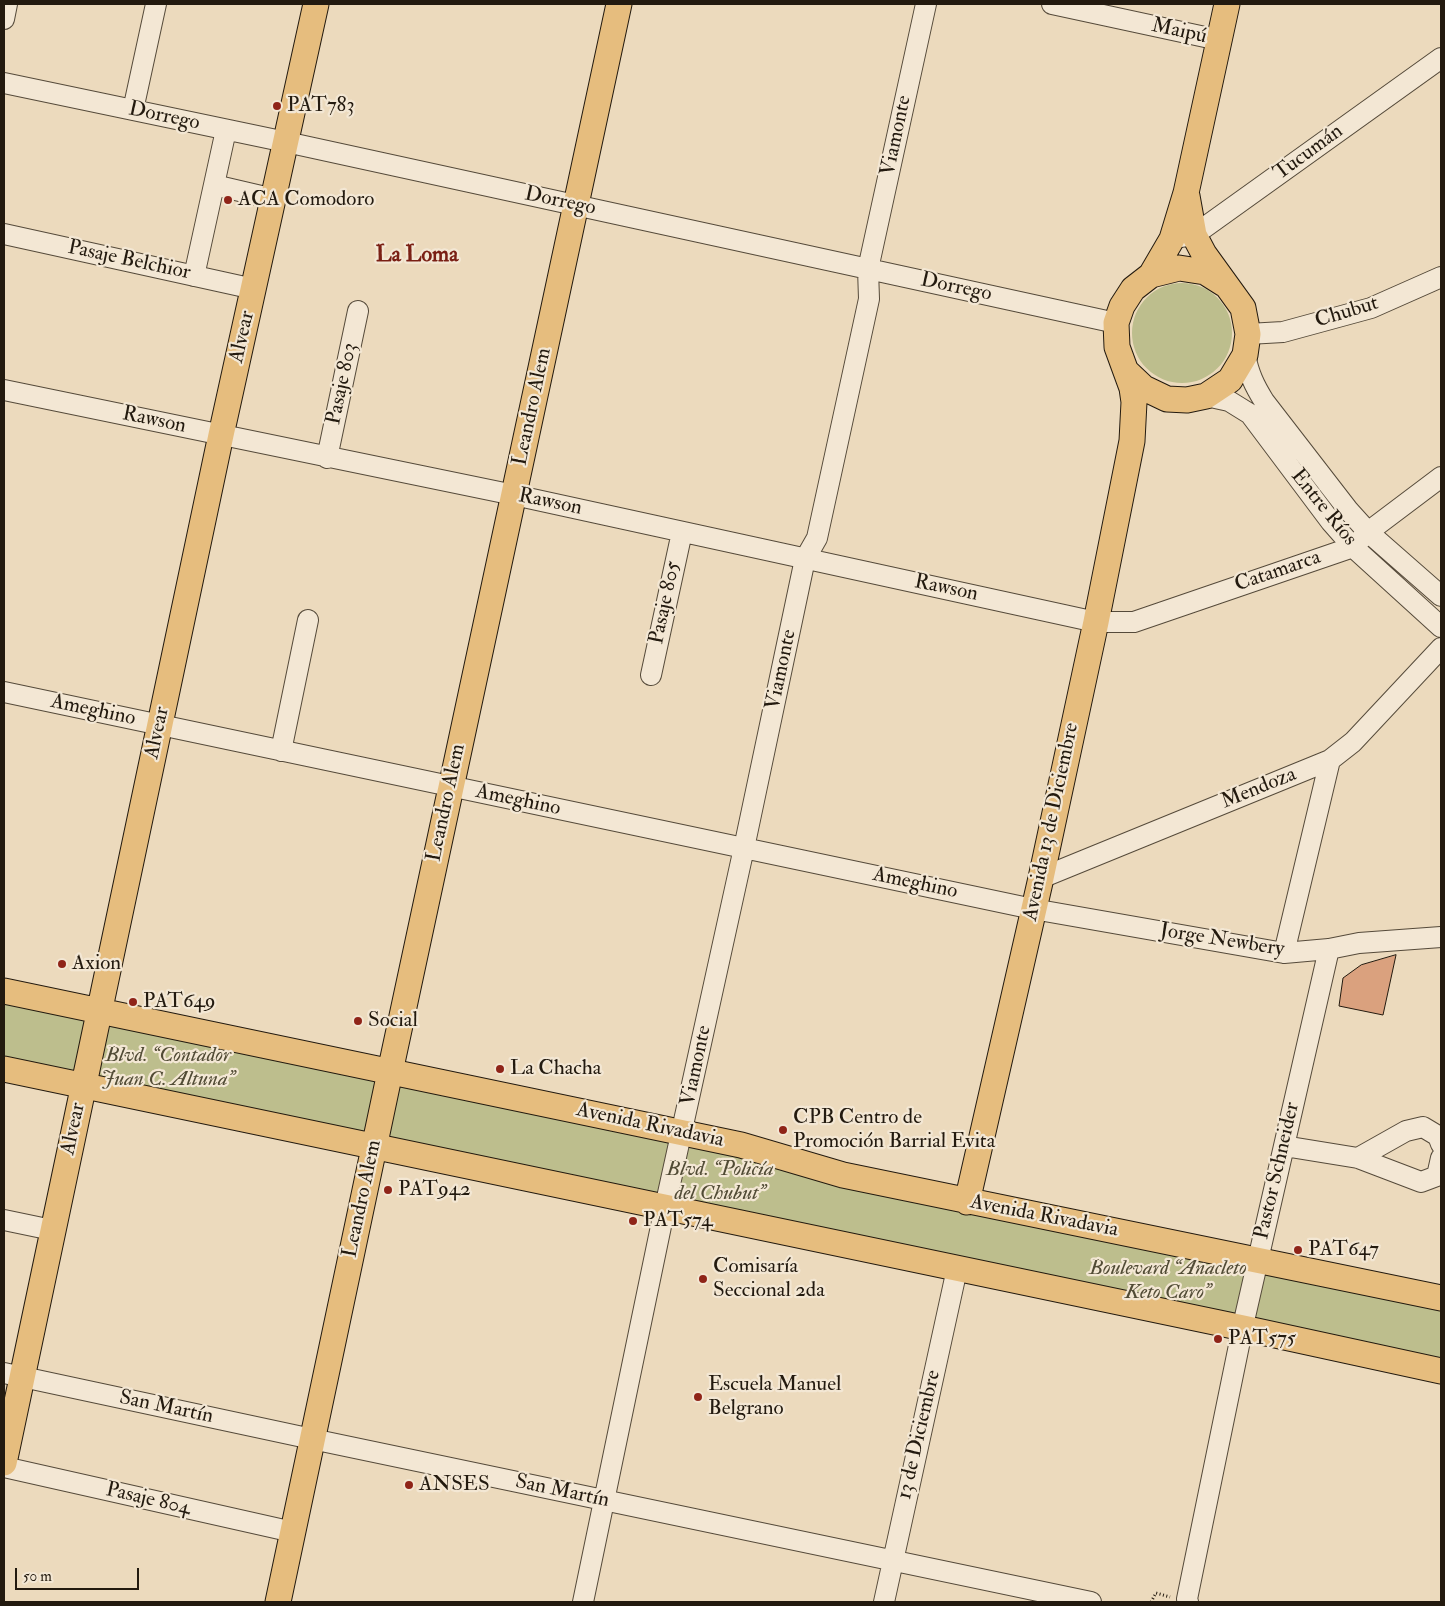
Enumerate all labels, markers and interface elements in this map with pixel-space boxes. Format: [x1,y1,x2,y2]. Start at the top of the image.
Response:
street label: Maipú [1149,14,1209,50]
place label: PAT783 [287,93,354,119]
street label: Viamonte [876,93,918,179]
street label: Dorrego [126,97,202,137]
marker: PAT783 [271,100,283,112]
street label: Tucumán [1269,119,1349,187]
street label: Dorrego [522,182,598,222]
place label: ACA Comodoro [238,187,374,213]
marker: ACA Comodoro [222,194,234,206]
street label: Pasaje Belchior [65,236,193,286]
district label: La Loma [376,243,458,269]
street label: Dorrego [918,268,994,308]
street label: Chubut [1312,291,1382,335]
street label: Alvear [225,308,261,366]
street label: Pasaje 803 [322,341,364,427]
street label: Leandro Alem [508,346,558,468]
street label: Rawson [120,402,188,440]
street label: Entre Ríos [1284,465,1362,551]
street label: Rawson [516,484,584,522]
street label: Catamarca [1232,546,1324,598]
street label: Pasaje 805 [645,559,687,647]
street label: Rawson [912,570,980,608]
street label: Viamonte [761,627,803,713]
street label: Ameghino [48,690,138,732]
street label: Alvear [140,705,176,761]
street label: Avenida 13 de Diciembre [1019,721,1085,923]
street label: Leandro Alem [422,742,472,864]
street label: Mendoza [1218,763,1300,815]
street label: Ameghino [473,780,563,822]
street label: Ameghino [870,863,960,905]
street label: Jorge Newbery [1158,919,1286,963]
place label: Axion [72,951,121,977]
marker: Axion [56,958,68,970]
place label: PAT649 [143,989,216,1015]
marker: PAT649 [127,996,139,1008]
place label: Social [368,1008,418,1034]
marker: Social [352,1015,364,1027]
street label: Viamonte [676,1023,718,1109]
park label: Blvd. “Contador Juan C. Altuna” [101,1043,235,1093]
place label: La Chacha [510,1056,601,1082]
marker: La Chacha [494,1063,506,1075]
street label: Avenida Rivadavia [574,1098,726,1154]
street label: Pastor Schneider [1250,1100,1306,1242]
street label: Alvear [56,1101,92,1157]
place label: CPB Centro de Promoción Barrial Evita [793,1105,995,1155]
marker: CPB Centro de Promoción Barrial Evita [777,1124,789,1136]
street label: Leandro Alem [338,1138,388,1260]
park label: Blvd. “Policía del Chubut” [666,1157,774,1207]
place label: PAT942 [398,1177,471,1203]
marker: PAT942 [382,1184,394,1196]
street label: Avenida Rivadavia [968,1190,1120,1244]
place label: PAT574 [643,1208,713,1234]
marker: PAT574 [627,1215,639,1227]
place label: PAT647 [1308,1237,1379,1263]
marker: PAT647 [1292,1244,1304,1256]
place label: Comisaría Seccional 2da [713,1254,825,1304]
park label: Boulevard “Anacleto Keto Caro” [1089,1256,1247,1306]
marker: Comisaría Seccional 2da [697,1273,709,1285]
place label: PAT575 [1228,1326,1296,1352]
marker: PAT575 [1212,1333,1224,1345]
street label: 13 de Diciembre [893,1368,947,1502]
place label: Escuela Manuel Belgrano [708,1372,841,1422]
street label: San Martín [117,1386,215,1430]
marker: Escuela Manuel Belgrano [692,1391,704,1403]
street label: San Martín [513,1470,611,1514]
place label: ANSES [419,1472,490,1498]
street label: Pasaje 804 [103,1478,193,1522]
marker: ANSES [403,1479,415,1491]
scale bar [18,1558,141,1590]
text: 50 m [23,1567,52,1586]

